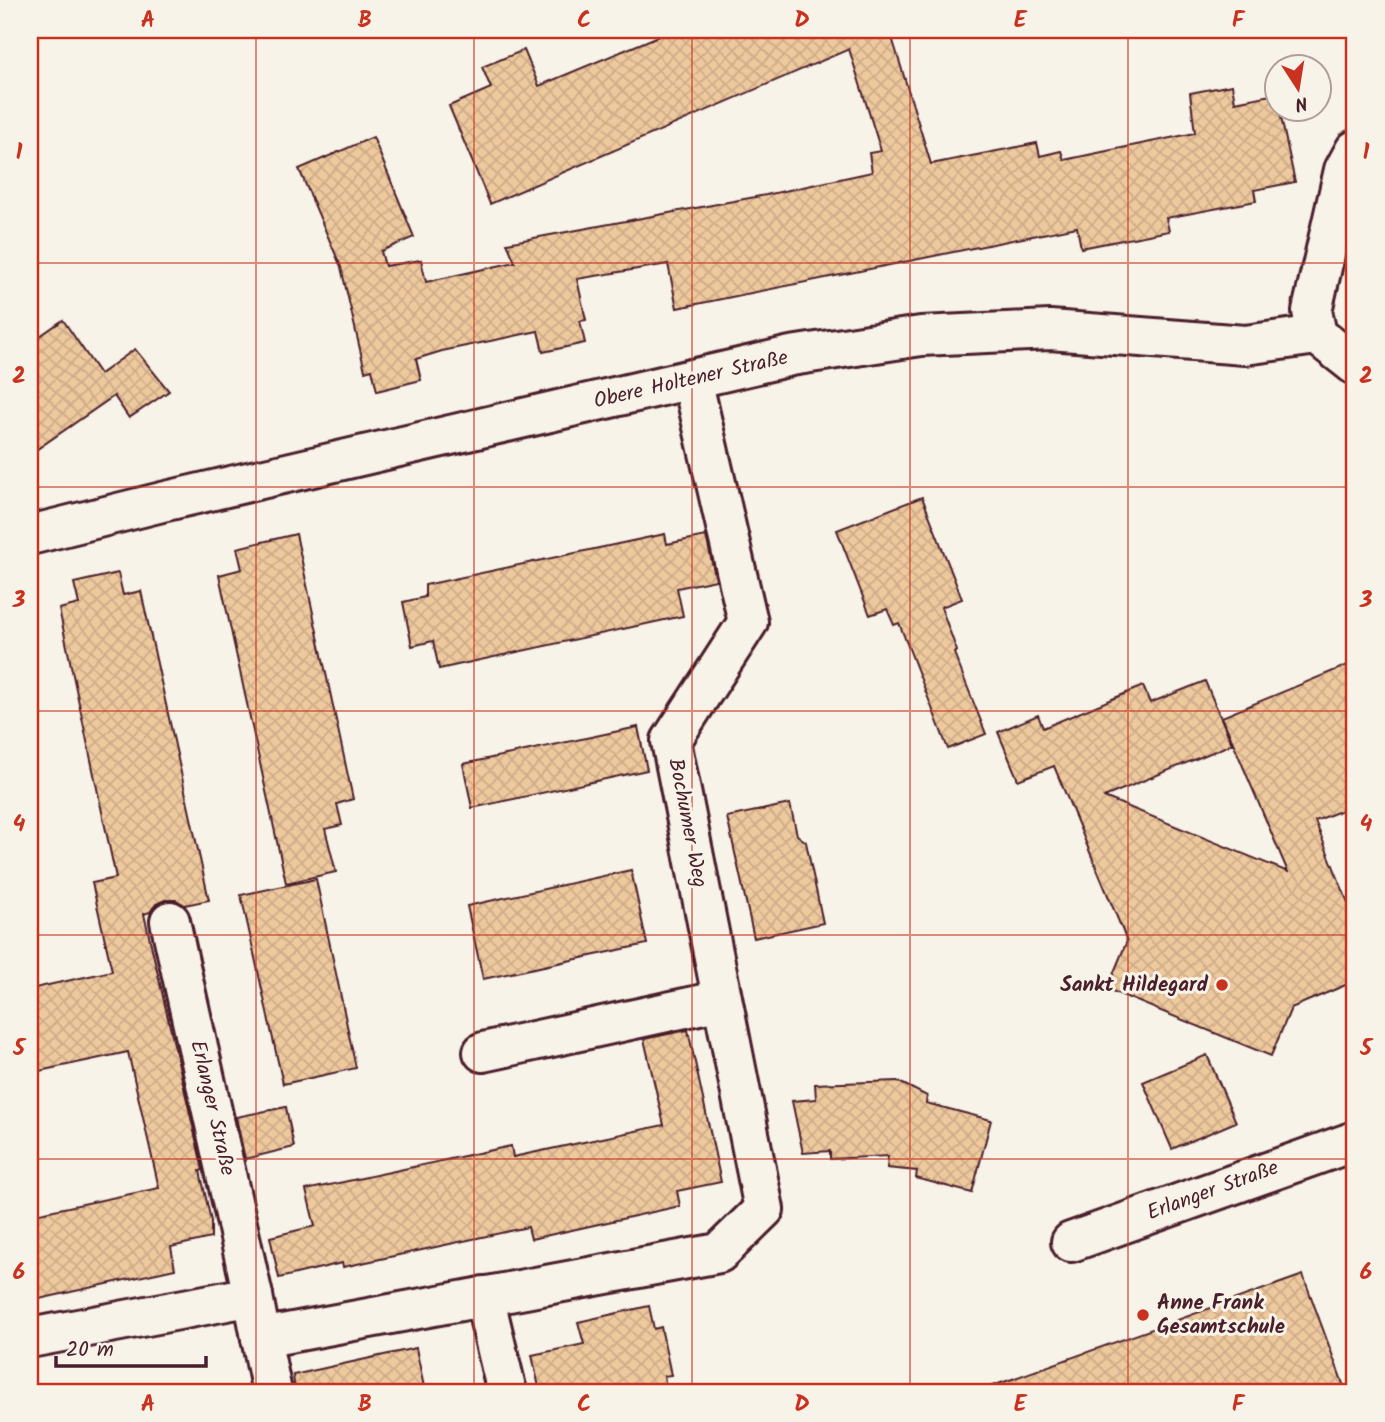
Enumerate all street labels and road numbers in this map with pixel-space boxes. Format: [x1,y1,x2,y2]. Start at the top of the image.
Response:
street label: Obere Holtener Straße [591,341,792,418]
street label: Bochumer Weg [658,756,716,890]
street label: Erlanger Straße [180,1037,244,1179]
street label: Erlanger Straße [1142,1152,1284,1230]

